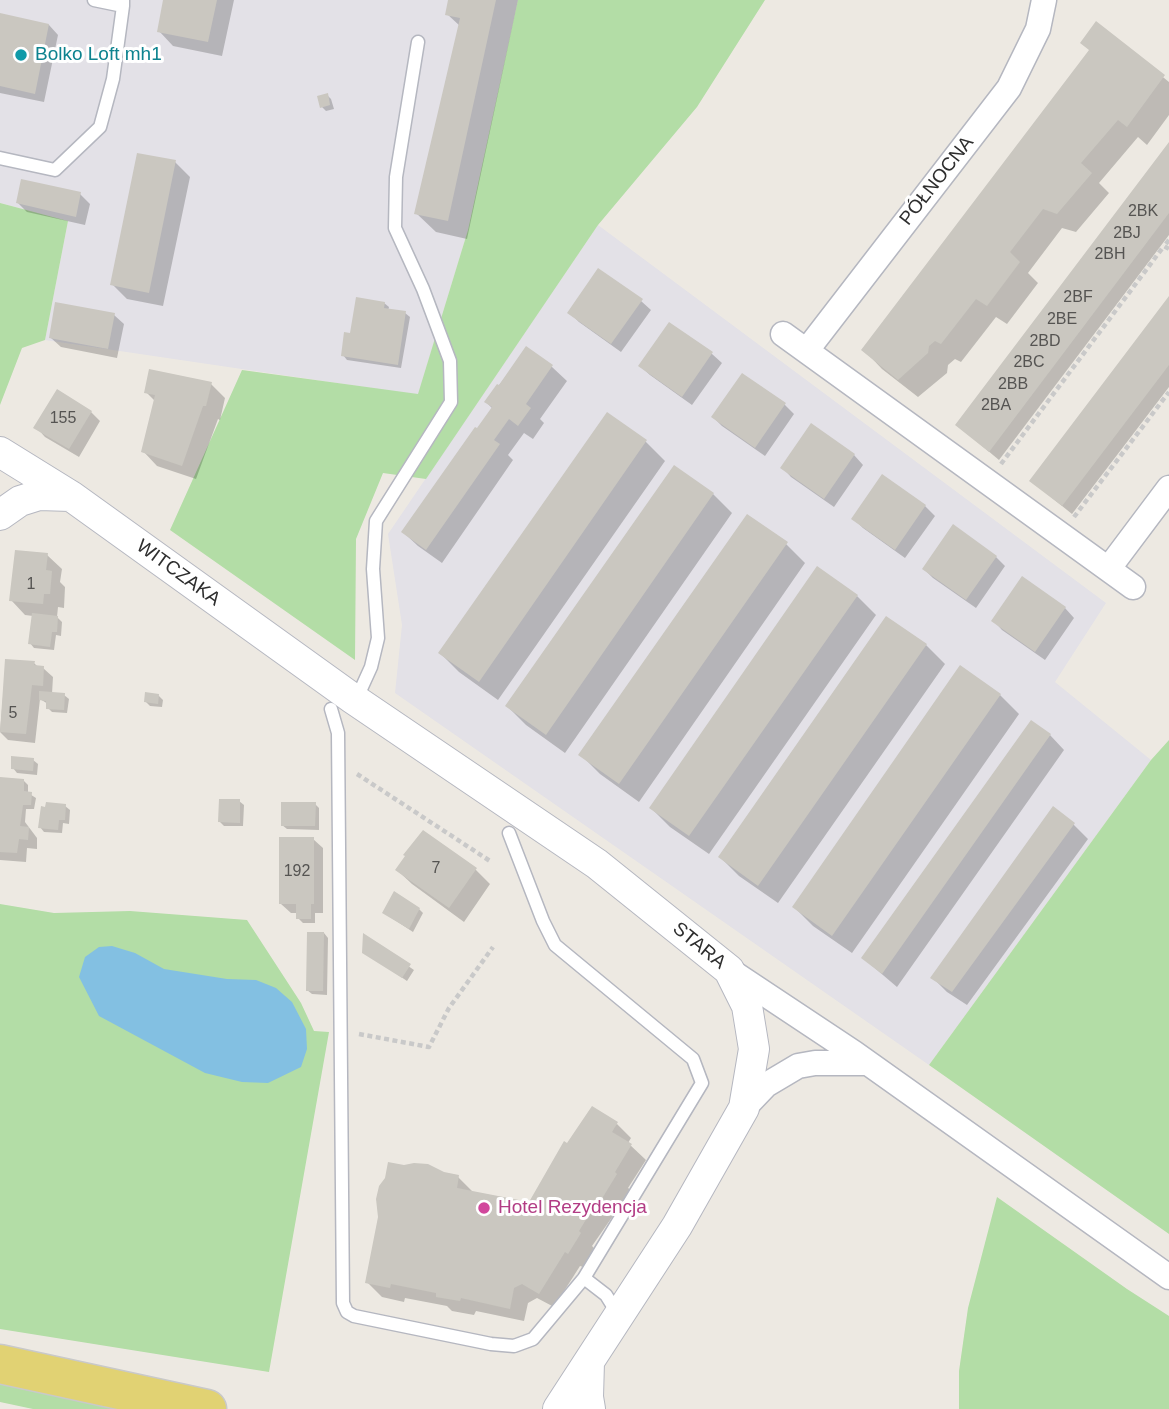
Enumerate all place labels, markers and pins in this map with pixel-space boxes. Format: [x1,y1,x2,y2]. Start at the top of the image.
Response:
place label: Bolko Loft mh1 [35,44,162,66]
marker: Bolko Loft mh1 [13,47,29,63]
place label: Hotel Rezydencja [498,1197,647,1219]
marker: Hotel Rezydencja [476,1200,492,1216]

